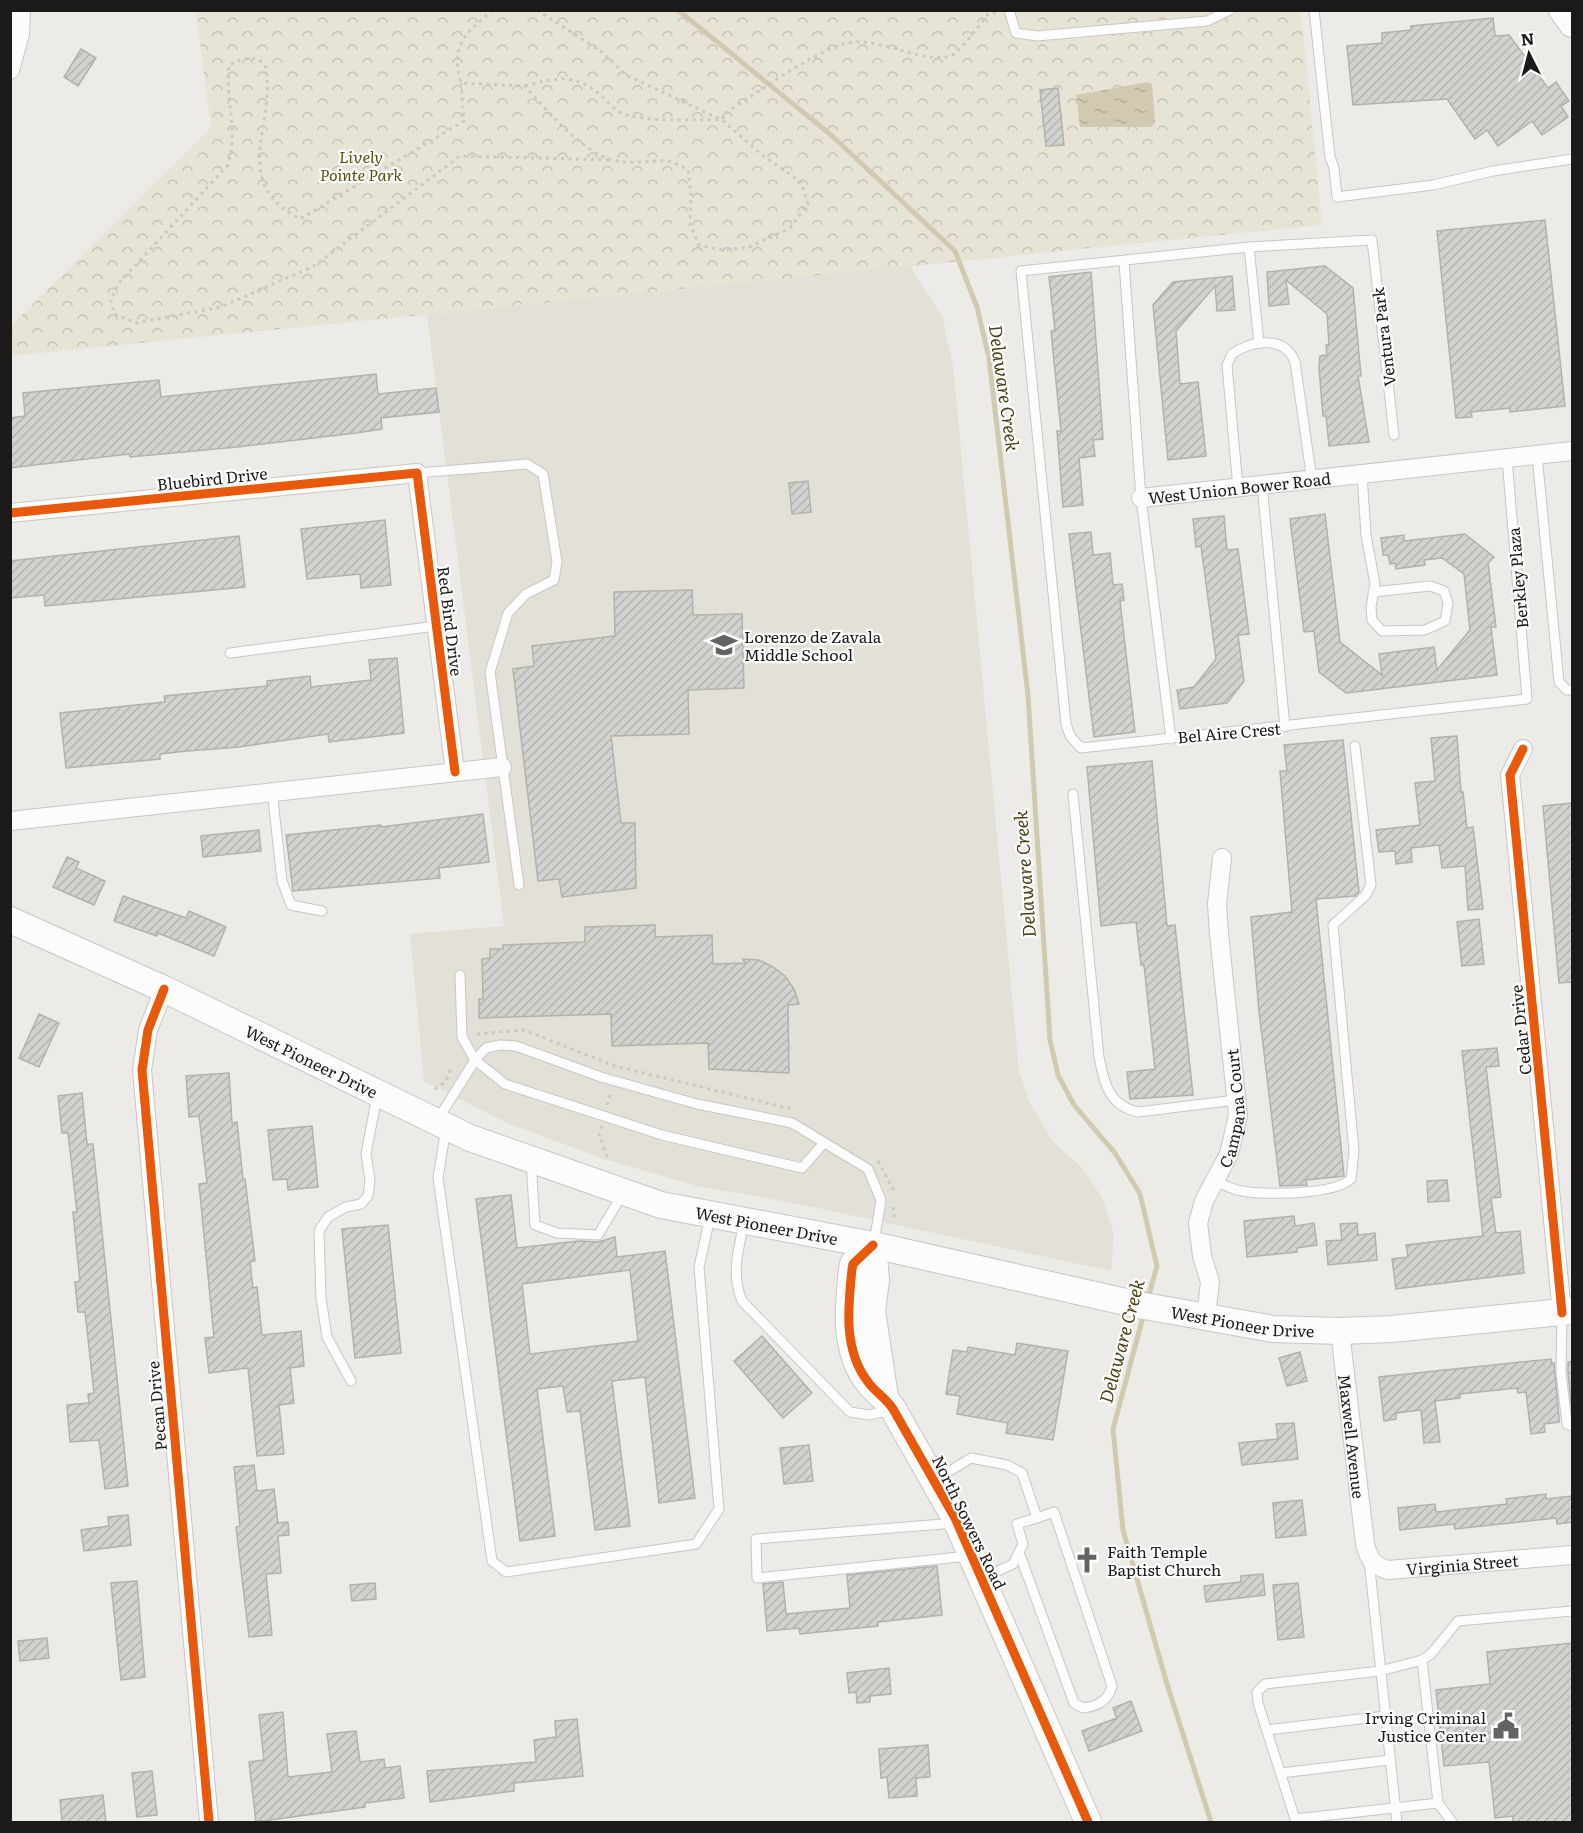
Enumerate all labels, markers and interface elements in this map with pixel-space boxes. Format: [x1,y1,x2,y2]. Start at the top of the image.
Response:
north arrow [1499,24,1559,84]
text: N [1519,25,1535,51]
park label: Lively Pointe Park [320,144,402,186]
street label: Ventura Park [1365,286,1401,388]
water label: Delaware Creek [983,323,1027,453]
street label: Bluebird Drive [155,460,269,496]
street label: West Union Bower Road [1147,465,1332,509]
street label: Berkley Plaza [1501,526,1533,630]
street label: Red Bird Drive [432,565,470,677]
place label: Lorenzo de Zavala Middle School [744,624,882,666]
school or university icon: Lorenzo de Zavala Middle School [709,630,739,660]
street label: Bel Aire Crest [1176,715,1282,748]
water label: Delaware Creek [1006,809,1042,939]
street label: Cedar Drive [1503,984,1537,1076]
street label: West Pioneer Drive [241,1018,382,1103]
street label: Campana Court [1212,1047,1250,1172]
street label: West Pioneer Drive [693,1200,840,1250]
water label: Delaware Creek [1091,1276,1151,1406]
street label: West Pioneer Drive [1169,1299,1315,1342]
street label: Pecan Drive [140,1360,172,1452]
street label: Maxwell Avenue [1333,1373,1372,1500]
street label: North Sowers Road [927,1451,1013,1593]
place label: Faith Temple Baptist Church [1107,1539,1222,1581]
church icon: Faith Temple Baptist Church [1072,1545,1102,1575]
street label: Virginia Street [1405,1547,1520,1580]
place label: Irving Criminal Justice Center [1365,1705,1486,1747]
public building icon: Irving Criminal Justice Center [1491,1711,1521,1741]

